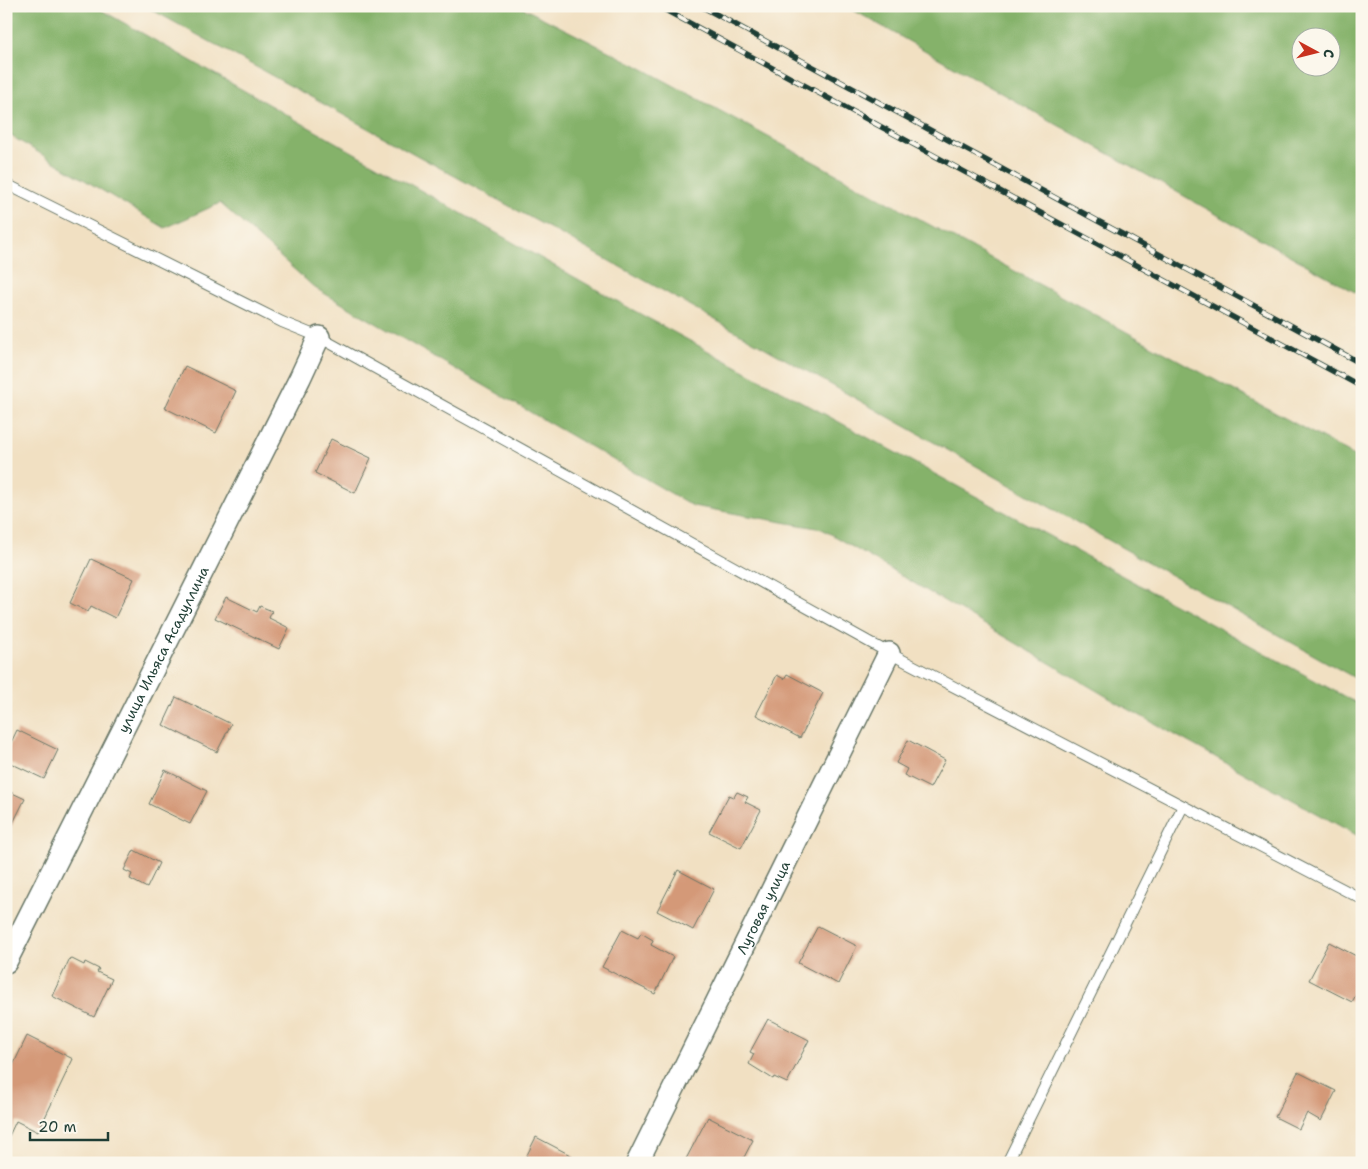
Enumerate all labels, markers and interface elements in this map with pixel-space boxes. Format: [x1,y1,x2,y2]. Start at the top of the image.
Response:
north arrow [1290,28,1340,78]
text: С [1319,48,1338,59]
street label: улица Ильяса Асадуллина [114,563,213,736]
street label: Луговая улица [733,857,794,957]
scale bar [30,1109,108,1141]
text: 20 m [38,1117,77,1137]

